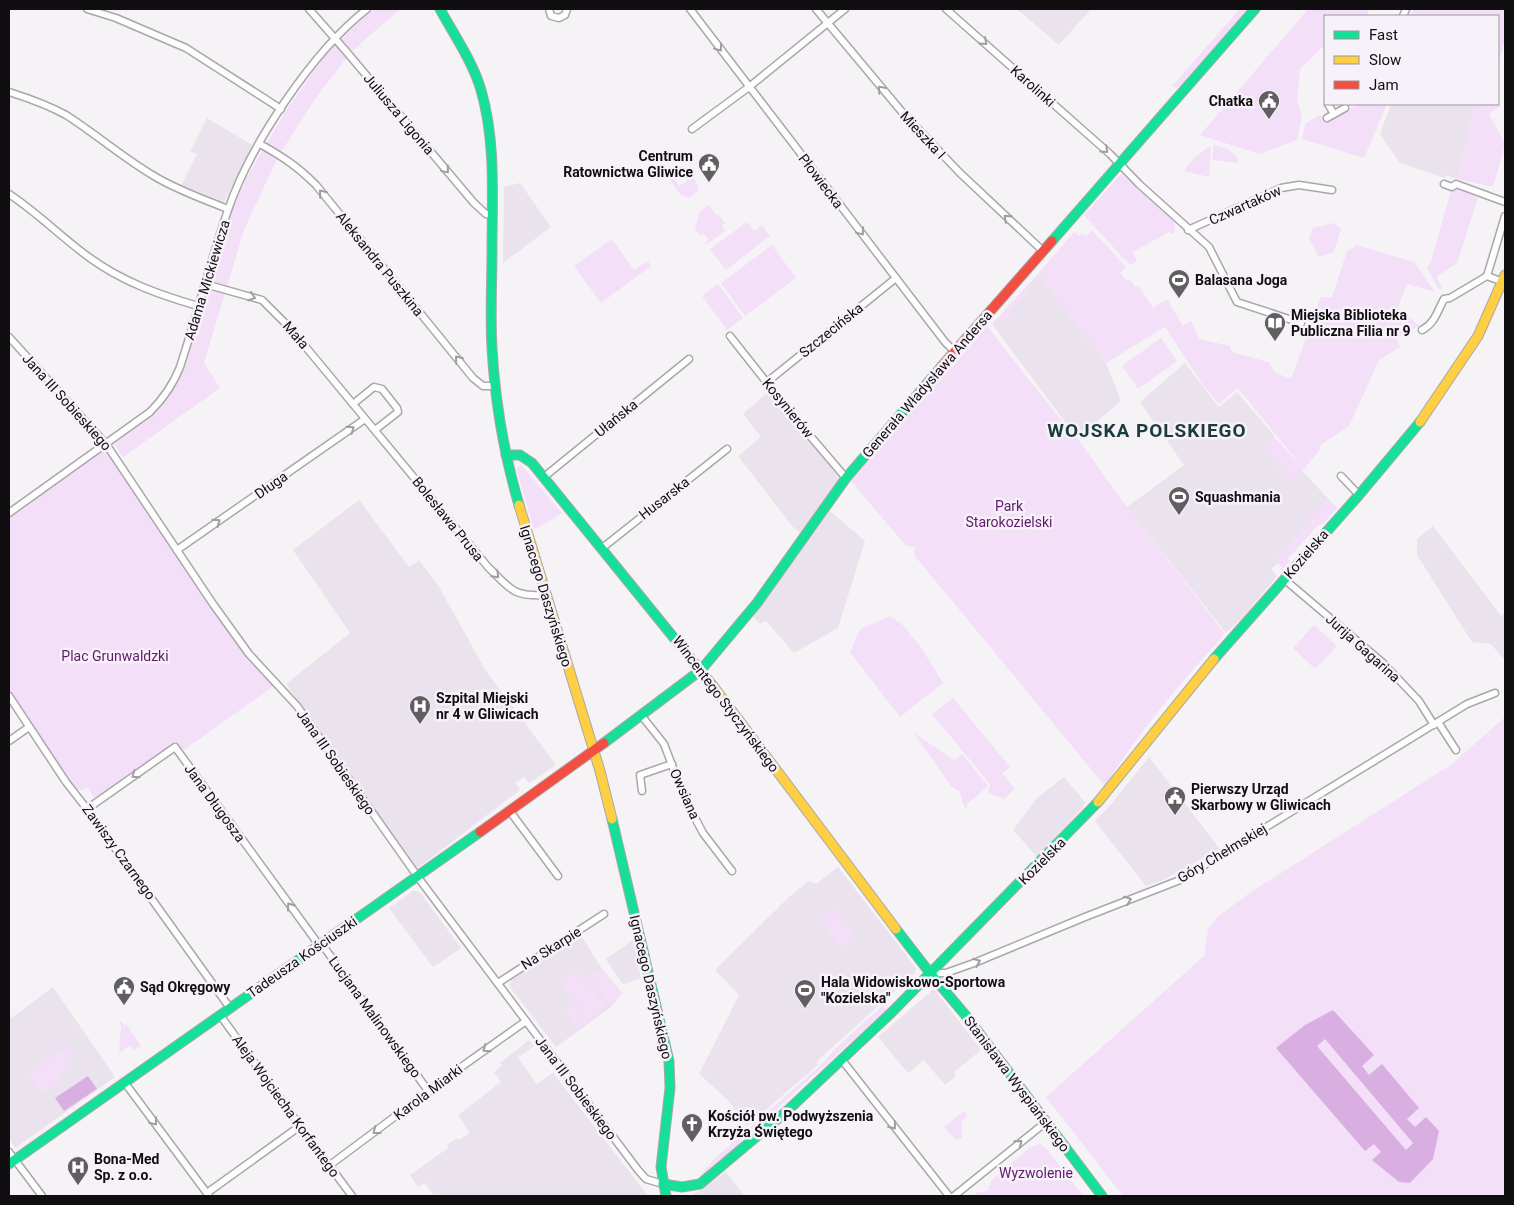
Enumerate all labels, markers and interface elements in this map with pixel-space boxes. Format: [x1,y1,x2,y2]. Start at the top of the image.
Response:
legend [1324,15,1499,105]
text: Fast [1369,26,1398,44]
one-way arrow [978,36,987,45]
one-way arrow [713,42,722,52]
text: Slow [1369,51,1401,69]
street label: Karolinki [1008,62,1058,110]
street label: Juliusza Ligonia [360,70,438,158]
text: Jam [1369,76,1399,94]
one-way arrow [879,86,887,95]
public building icon: Chatka [1257,89,1281,120]
place label: Chatka [1209,93,1254,109]
street label: Mieszka I [897,108,949,162]
one-way arrow [1099,144,1108,153]
place label: Centrum Ratownictwa Gliwice [563,148,693,180]
street label: Płowiecka [795,151,847,211]
public building icon: Centrum Ratownictwa Gliwice [697,152,721,183]
one-way arrow [441,164,449,173]
street label: Czwartaków [1207,182,1284,228]
one-way arrow [319,190,328,199]
street label: Aleksandra Puszkina [333,209,427,319]
one-way arrow [1004,215,1013,224]
street label: Adama Mickiewicza [181,218,233,342]
one-way arrow [855,226,863,235]
sports icon: Balasana Joga [1167,268,1191,299]
place label: Balasana Joga [1195,272,1288,288]
one-way arrow [247,291,255,301]
street label: Szczecińska [796,300,866,360]
street label: Generała Władysława Andersa [859,307,995,461]
place label: Miejska Biblioteka Publiczna Filia nr 9 [1291,307,1411,339]
library icon: Miejska Biblioteka Publiczna Filia nr 9 [1263,311,1287,342]
street label: Mała [280,318,312,352]
street label: Jana III Sobieskiego [19,350,115,454]
one-way arrow [455,356,464,365]
street label: Kosynierów [759,375,817,441]
street label: Ułańska [591,396,641,440]
district label: WOJSKA POLSKIEGO [1047,419,1247,442]
one-way arrow [345,426,355,435]
street label: Długa [252,468,290,502]
street label: Husarska [636,473,692,523]
street label: Bolesława Prusa [409,474,487,564]
sports icon: Squashmania [1167,485,1191,516]
place label: Squashmania [1195,489,1281,505]
park label: Park Starokozielski [966,498,1052,530]
one-way arrow [212,519,221,528]
street label: Ignacego Daszyńskiego [517,523,575,669]
street label: Kozielska [1280,526,1332,582]
one-way arrow [490,569,499,578]
street label: Jurija Gagarina [1323,611,1403,685]
street label: Wincentego Styczyńskiego [670,633,782,775]
park label: Plac Grunwaldzki [61,648,169,664]
place label: Szpital Miejski nr 4 w Gliwicach [436,690,539,722]
hospital icon: Szpital Miejski nr 4 w Gliwicach [408,694,432,725]
street label: Jana III Sobieskiego [294,706,378,818]
street label: Jana Długosza [181,761,249,845]
street label: Owsiana [667,766,703,822]
one-way arrow [131,769,141,778]
place label: Pierwszy Urząd Skarbowy w Gliwicach [1191,781,1331,813]
public building icon: Pierwszy Urząd Skarbowy w Gliwicach [1163,785,1187,816]
street label: Zawiszy Czarnego [79,801,159,903]
street label: Góry Chełmskiej [1174,820,1270,886]
street label: Kozielska [1015,834,1069,888]
one-way arrow [1123,896,1131,906]
one-way arrow [287,902,296,911]
street label: Tadeusza Kościuszki [244,913,360,1001]
street label: Ignacego Daszyńskiego [627,913,675,1061]
street label: Na Skarpie [518,923,584,973]
street label: Lucjana Malinowskiego [326,953,424,1081]
one-way arrow [972,957,981,968]
place label: Hala Widowiskowo-Sportowa "Kozielska" [821,974,1006,1006]
public building icon: Sąd Okręgowy [112,975,136,1006]
sports icon: Hala Widowiskowo-Sportowa "Kozielska" [793,978,817,1009]
place label: Sąd Okręgowy [140,979,231,995]
street label: Stanisława Wyspiańskiego [961,1013,1073,1155]
street label: Aleja Wojciecha Korfantego [229,1032,343,1180]
street label: Jana III Sobieskiego [532,1033,620,1143]
one-way arrow [482,1043,492,1052]
street label: Karola Miarki [390,1061,466,1123]
place label: Kościół pw. Podwyższenia Krzyża Świętego [708,1108,874,1140]
church icon: Kościół pw. Podwyższenia Krzyża Świętego [680,1112,704,1143]
one-way arrow [148,1116,157,1126]
one-way arrow [888,1120,896,1129]
one-way arrow [372,1125,382,1134]
one-way arrow [1013,1141,1022,1149]
place label: Bona-Med Sp. z o.o. [94,1151,160,1183]
hospital icon: Bona-Med Sp. z o.o. [66,1155,90,1186]
park label: Wyzwolenie [999,1165,1073,1181]

